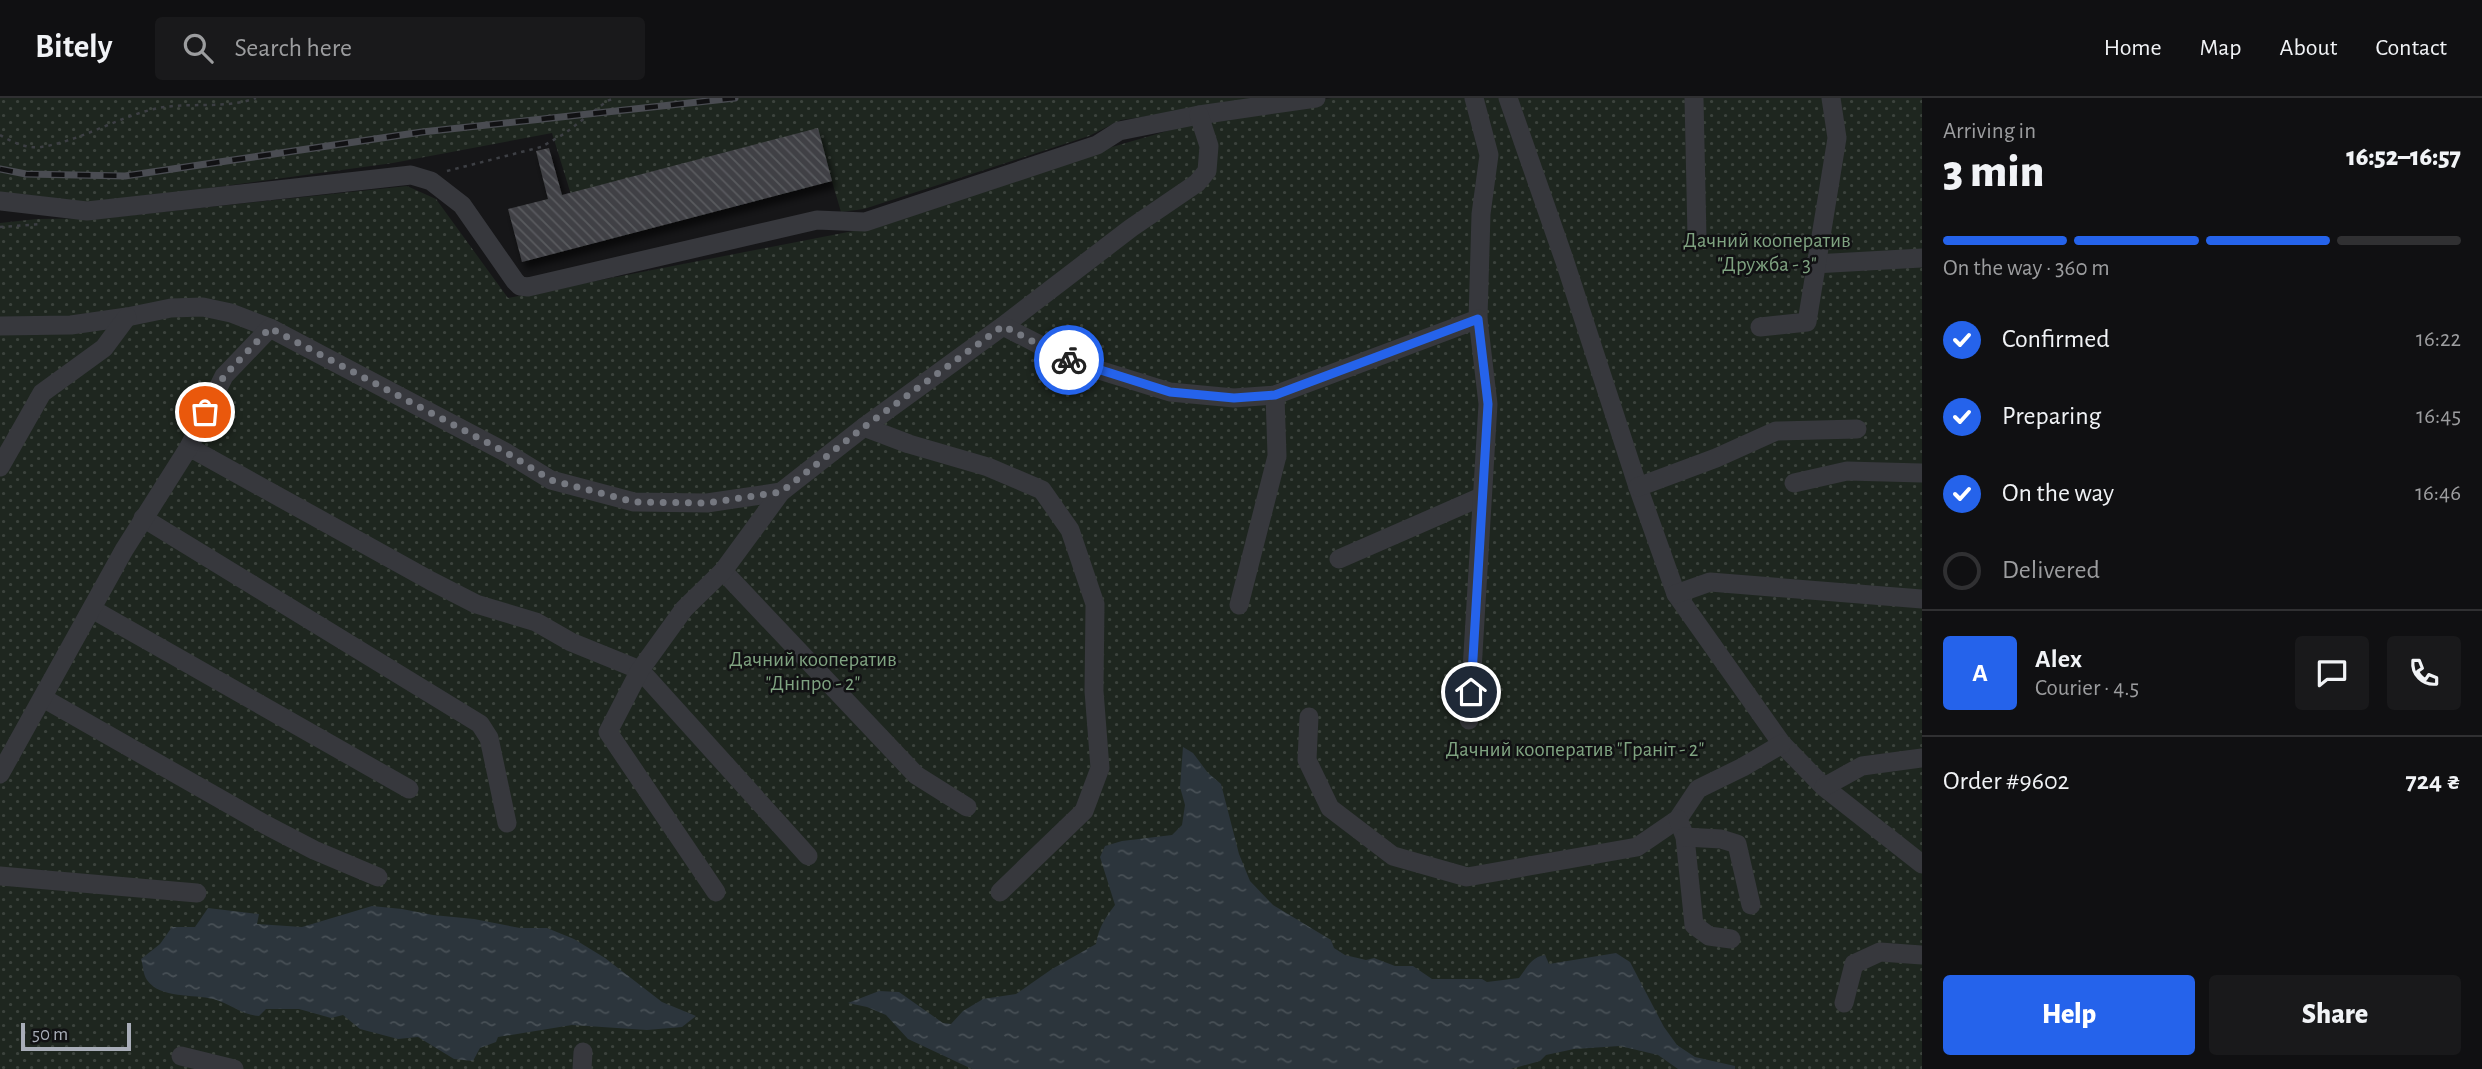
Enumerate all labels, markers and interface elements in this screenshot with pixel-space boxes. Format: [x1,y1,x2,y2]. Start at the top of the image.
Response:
search box [155,17,645,80]
icon: search [179,29,217,67]
text: Bitely [35,31,113,64]
text: Search here [235,35,352,61]
text: Home [2104,36,2162,60]
text: Map [2200,36,2242,60]
text: About [2280,36,2337,60]
text: Contact [2375,36,2447,60]
text: Arriving in [1943,120,2036,143]
text: 16:52–16:57 [2346,144,2461,170]
text: 3 min [1943,149,2044,195]
park label: Дачний кооператив "Дружба - 3" [1683,230,1851,275]
text: On the way · 360 m [1943,257,2110,280]
icon: check [1943,321,1981,359]
courier [1034,325,1104,395]
text: Confirmed [2002,326,2110,352]
text: 16:22 [2416,328,2461,351]
icon: bike [1050,341,1088,379]
pin [175,382,235,442]
icon: bag [186,393,224,431]
icon: check [1943,398,1981,436]
text: Preparing [2002,403,2101,429]
text: 16:45 [2416,405,2461,428]
icon: check [1943,475,1981,513]
text: On the way [2002,480,2114,506]
text: 16:46 [2415,482,2461,505]
text: Delivered [2002,557,2100,583]
button: chat [2295,636,2369,710]
button: phone [2387,636,2461,710]
text: Alex [2035,646,2082,672]
park label: Дачний кооператив "Дніпро - 2" [729,649,897,694]
text: A [1972,660,1988,686]
pin [1441,662,1501,722]
icon: home [1452,673,1490,711]
text: Courier · 4.5 [2035,677,2139,700]
park label: Дачний кооператив "Граніт - 2" [1446,739,1704,760]
text: Order #9602 [1943,768,2069,794]
text: 724 ₴ [2406,768,2461,794]
button: Help [1943,975,2195,1055]
button: Share [2209,975,2461,1055]
scale bar [21,1020,131,1052]
text: 50 m [32,1025,68,1044]

